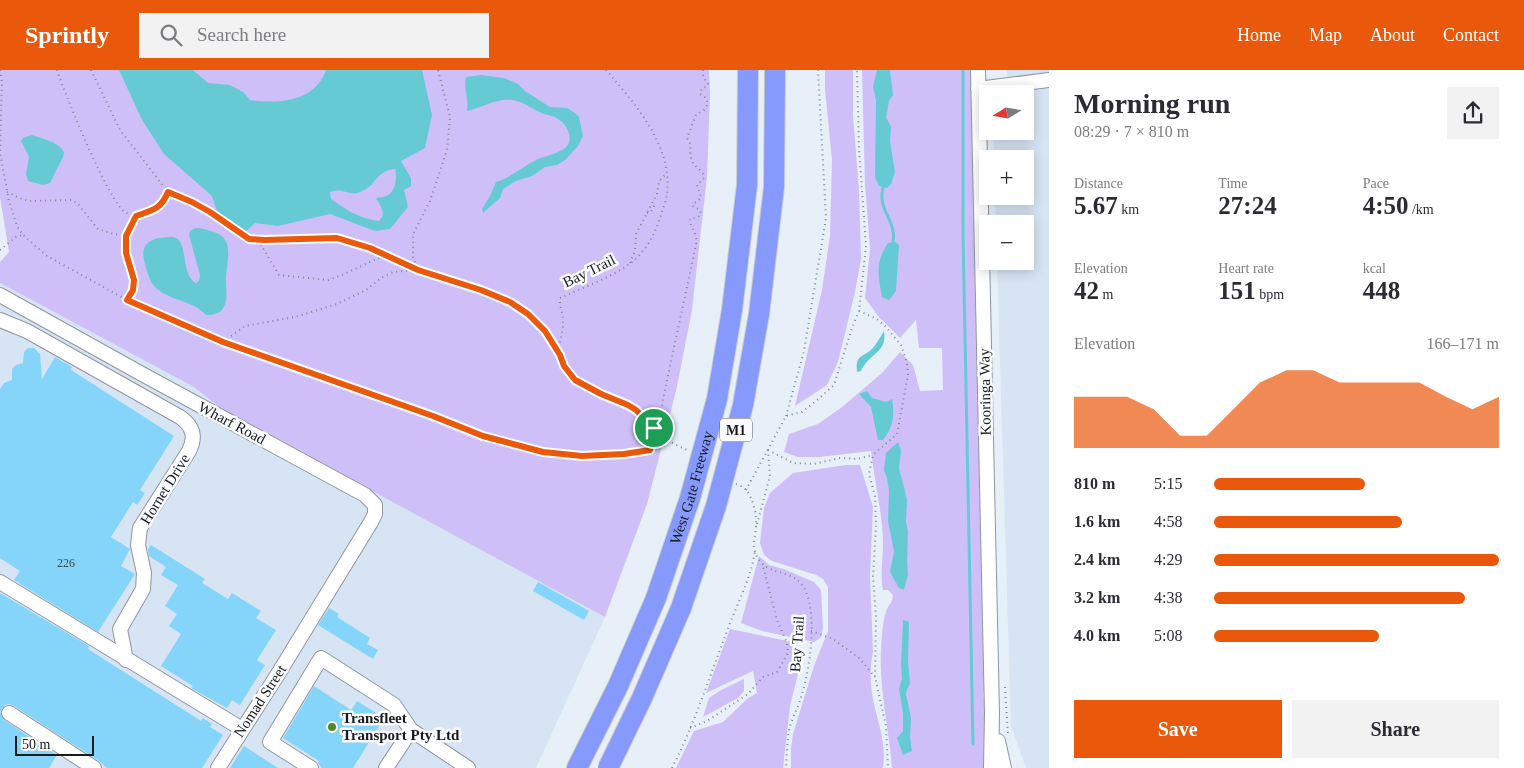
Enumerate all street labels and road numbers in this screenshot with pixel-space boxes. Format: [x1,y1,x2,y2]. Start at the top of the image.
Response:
street label: Bay Trail [560,251,618,291]
street label: Kooringa Way [976,348,994,436]
street label: Wharf Road [196,399,269,448]
road number: M1 [720,418,752,442]
street label: West Gate Freeway [667,429,716,546]
street label: Hornet Drive [137,451,193,527]
street label: Bay Trail [787,615,807,673]
street label: Nomad Street [231,661,290,740]

